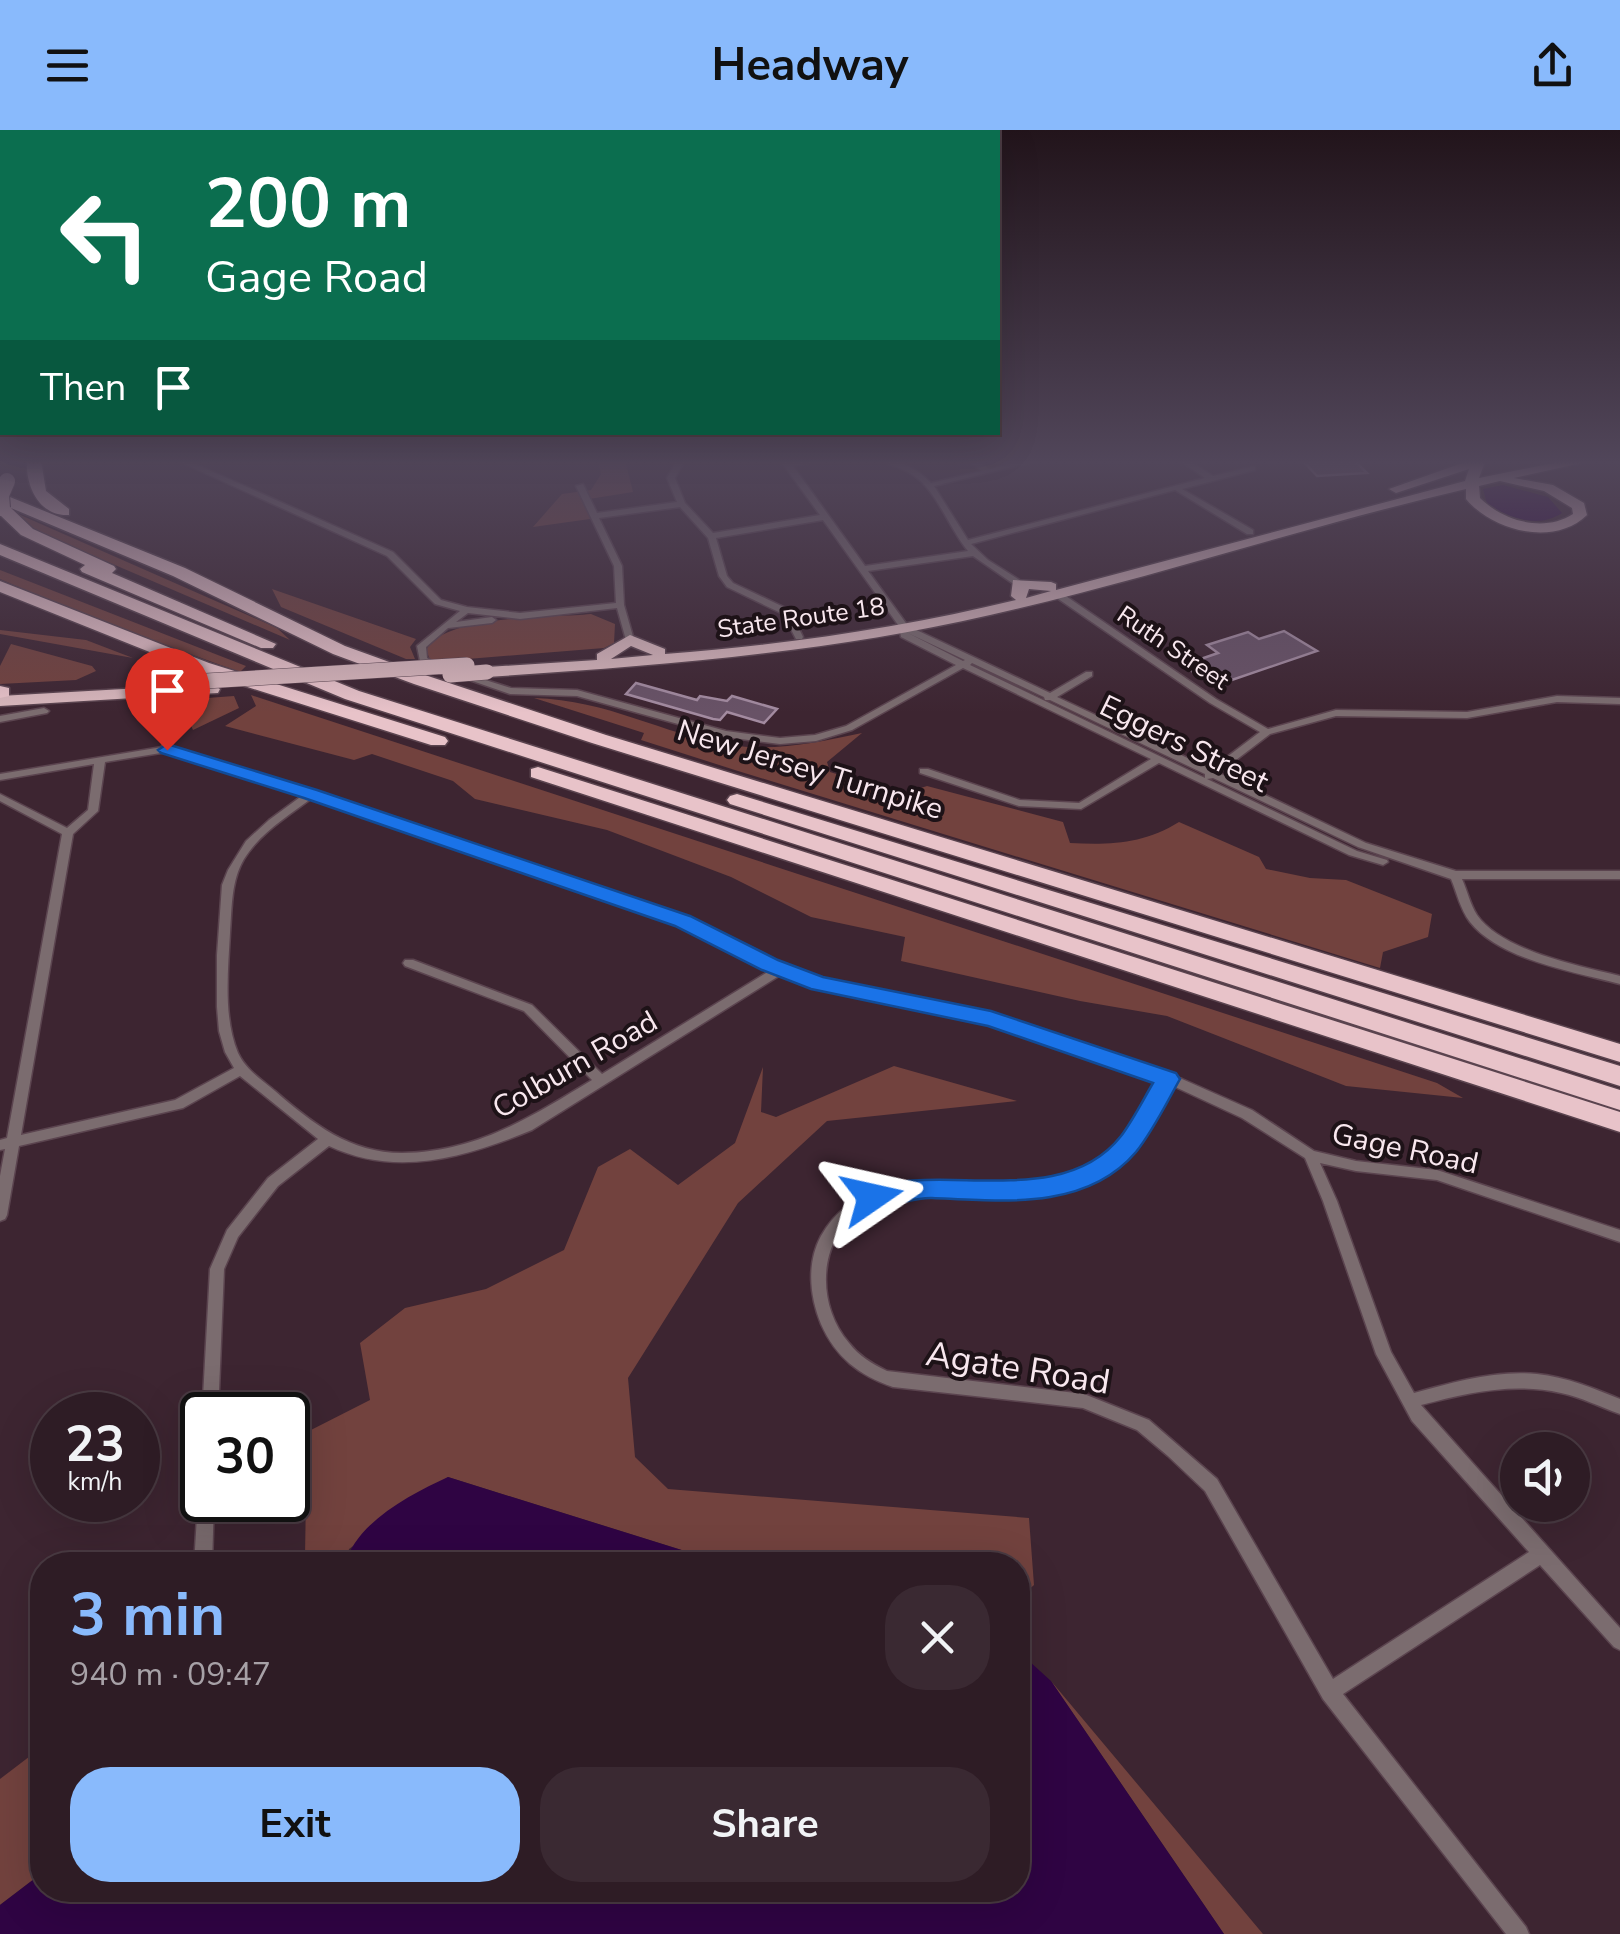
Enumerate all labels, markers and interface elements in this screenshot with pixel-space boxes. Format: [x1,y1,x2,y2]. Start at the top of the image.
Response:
text: Headway [712,35,908,96]
icon: menu [40,38,95,93]
icon: share [1525,38,1580,93]
text: 200 m [205,156,411,252]
icon: left [40,170,170,300]
text: Gage Road [205,247,428,308]
icon: arrive [146,360,201,415]
text: Then [40,362,126,413]
street label: State Route 18 [715,589,887,647]
street label: Ruth Street [1110,598,1236,698]
pin [125,648,210,751]
icon: arrive [140,663,195,718]
street label: Eggers Street [1093,685,1276,803]
street label: New Jersey Turnpike [672,710,948,830]
street label: Colburn Road [485,1001,665,1129]
street label: Gage Road [1328,1113,1482,1185]
position arrow [820,1145,924,1249]
street label: Agate Road [923,1330,1113,1406]
speed limit sign: 30 [180,1392,310,1522]
text: 23 [65,1410,125,1479]
map controls [1500,1432,1590,1522]
button: sound [1500,1432,1590,1522]
text: km/h [67,1465,123,1499]
text: 3 min [70,1574,225,1656]
button: close [885,1585,990,1690]
text: 940 m · 09:47 [70,1653,271,1696]
button: Exit [70,1767,520,1882]
button: Share [540,1767,990,1882]

